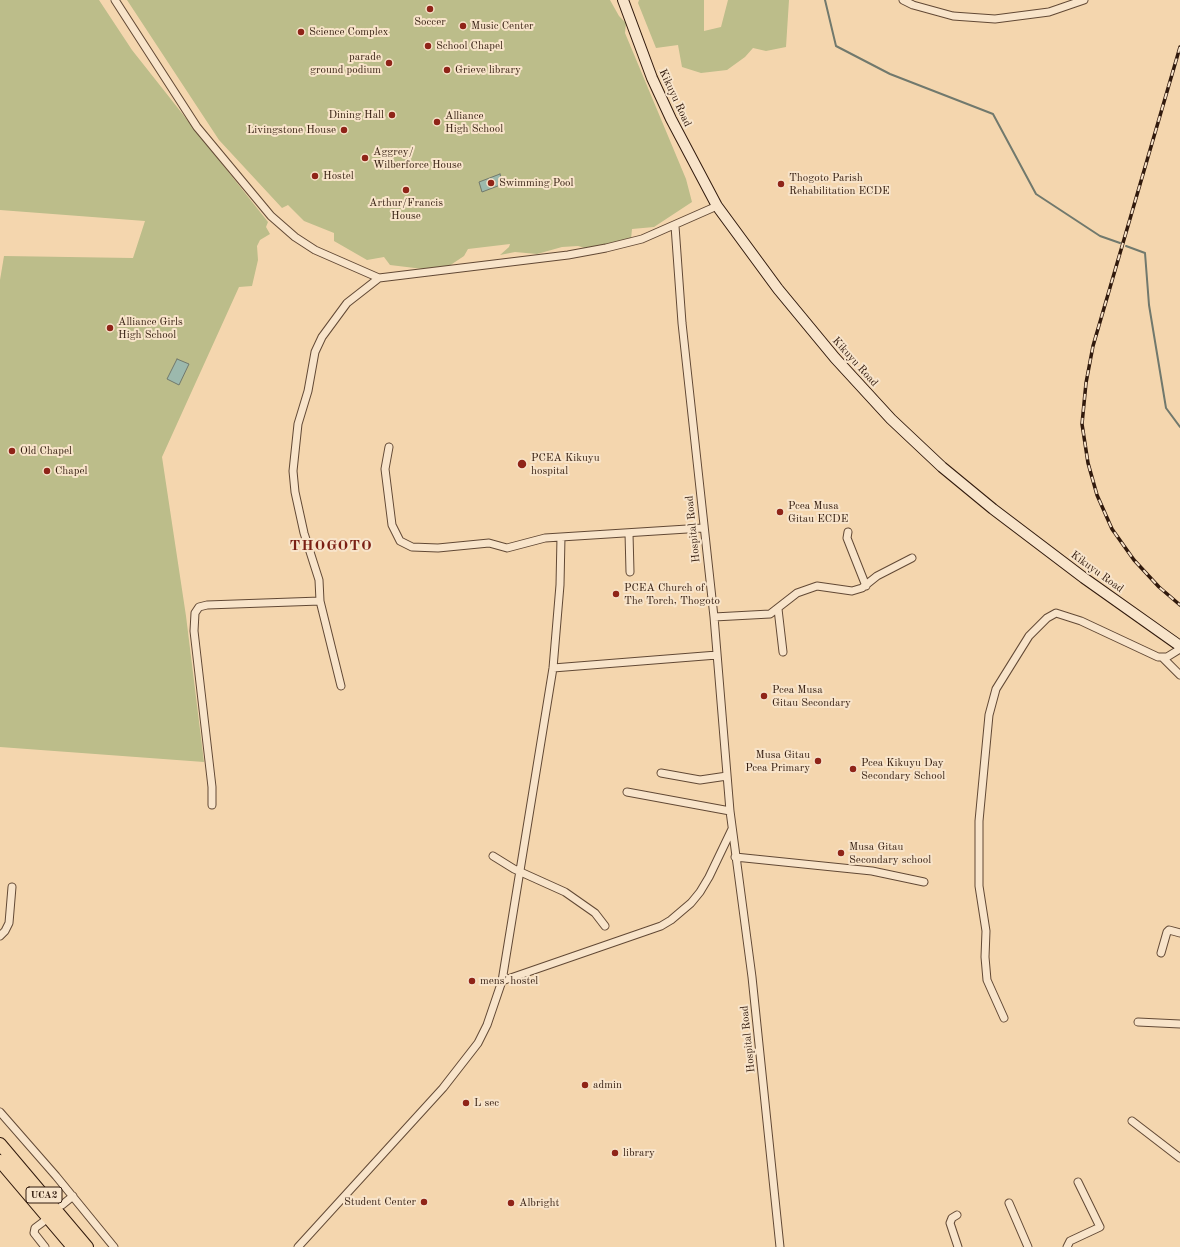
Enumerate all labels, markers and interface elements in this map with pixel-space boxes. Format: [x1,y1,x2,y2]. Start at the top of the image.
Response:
marker: Soccer [425,4,435,14]
place label: Soccer [414,15,446,29]
place label: Music Center [471,19,534,33]
marker: Music Center [458,21,468,31]
place label: Science Complex [309,25,389,39]
marker: Science Complex [296,27,306,37]
place label: School Chapel [436,39,503,53]
marker: School Chapel [423,41,433,51]
place label: parade ground podium [310,50,381,76]
marker: parade ground podium [384,58,394,68]
place label: Grieve library [455,63,521,77]
marker: Grieve library [442,65,452,75]
street label: Kikuyu Road [656,67,694,129]
place label: Dining Hall [329,108,384,122]
place label: Alliance High School [445,109,503,135]
marker: Dining Hall [387,110,397,120]
marker: Alliance High School [432,117,442,127]
place label: Livingstone House [247,123,336,137]
marker: Livingstone House [339,125,349,135]
place label: Aggrey/ Wilberforce House [373,145,462,171]
marker: Aggrey/ Wilberforce House [360,153,370,163]
place label: Hostel [323,169,354,183]
marker: Hostel [310,171,320,181]
place label: Thogoto Parish Rehabilitation ECDE [789,171,890,197]
place label: Swimming Pool [499,176,574,190]
marker: Swimming Pool [486,178,496,188]
marker: Thogoto Parish Rehabilitation ECDE [776,179,786,189]
marker: Arthur/Francis House [401,185,411,195]
place label: Arthur/Francis House [369,196,443,222]
place label: Alliance Girls High School [118,315,183,341]
marker: Alliance Girls High School [105,323,115,333]
street label: Kikuyu Road [829,334,881,390]
place label: Old Chapel [20,444,72,458]
marker: Old Chapel [7,446,17,456]
place label: PCEA Kikuyu hospital [531,451,600,477]
marker: PCEA Kikuyu hospital [516,458,528,470]
place label: Chapel [55,464,88,478]
marker: Chapel [42,466,52,476]
street label: Hospital Road [683,495,703,563]
place label: Pcea Musa Gitau ECDE [788,499,848,525]
marker: Pcea Musa Gitau ECDE [775,507,785,517]
district label: THOGOTO [289,537,373,555]
street label: Kikuyu Road [1068,548,1126,596]
place label: PCEA Church of The Torch, Thogoto [624,581,720,607]
marker: PCEA Church of The Torch, Thogoto [611,589,621,599]
place label: Pcea Musa Gitau Secondary [772,683,851,709]
marker: Pcea Musa Gitau Secondary [759,691,769,701]
place label: Musa Gitau Pcea Primary [745,748,810,774]
marker: Musa Gitau Pcea Primary [813,756,823,766]
place label: Pcea Kikuyu Day Secondary School [861,756,945,782]
marker: Pcea Kikuyu Day Secondary School [848,764,858,774]
place label: Musa Gitau Secondary school [849,840,931,866]
marker: Musa Gitau Secondary school [836,848,846,858]
place label: mens' hostel [480,974,538,988]
marker: mens' hostel [467,976,477,986]
street label: Hospital Road [738,1005,758,1073]
place label: admin [593,1078,622,1092]
marker: admin [580,1080,590,1090]
place label: L sec [474,1096,499,1110]
marker: L sec [461,1098,471,1108]
place label: library [623,1146,655,1160]
marker: library [610,1148,620,1158]
road number: UCA2 [26,1187,62,1203]
place label: Student Center [344,1195,416,1209]
place label: Albright [519,1196,559,1210]
marker: Student Center [419,1197,429,1207]
marker: Albright [506,1198,516,1208]

